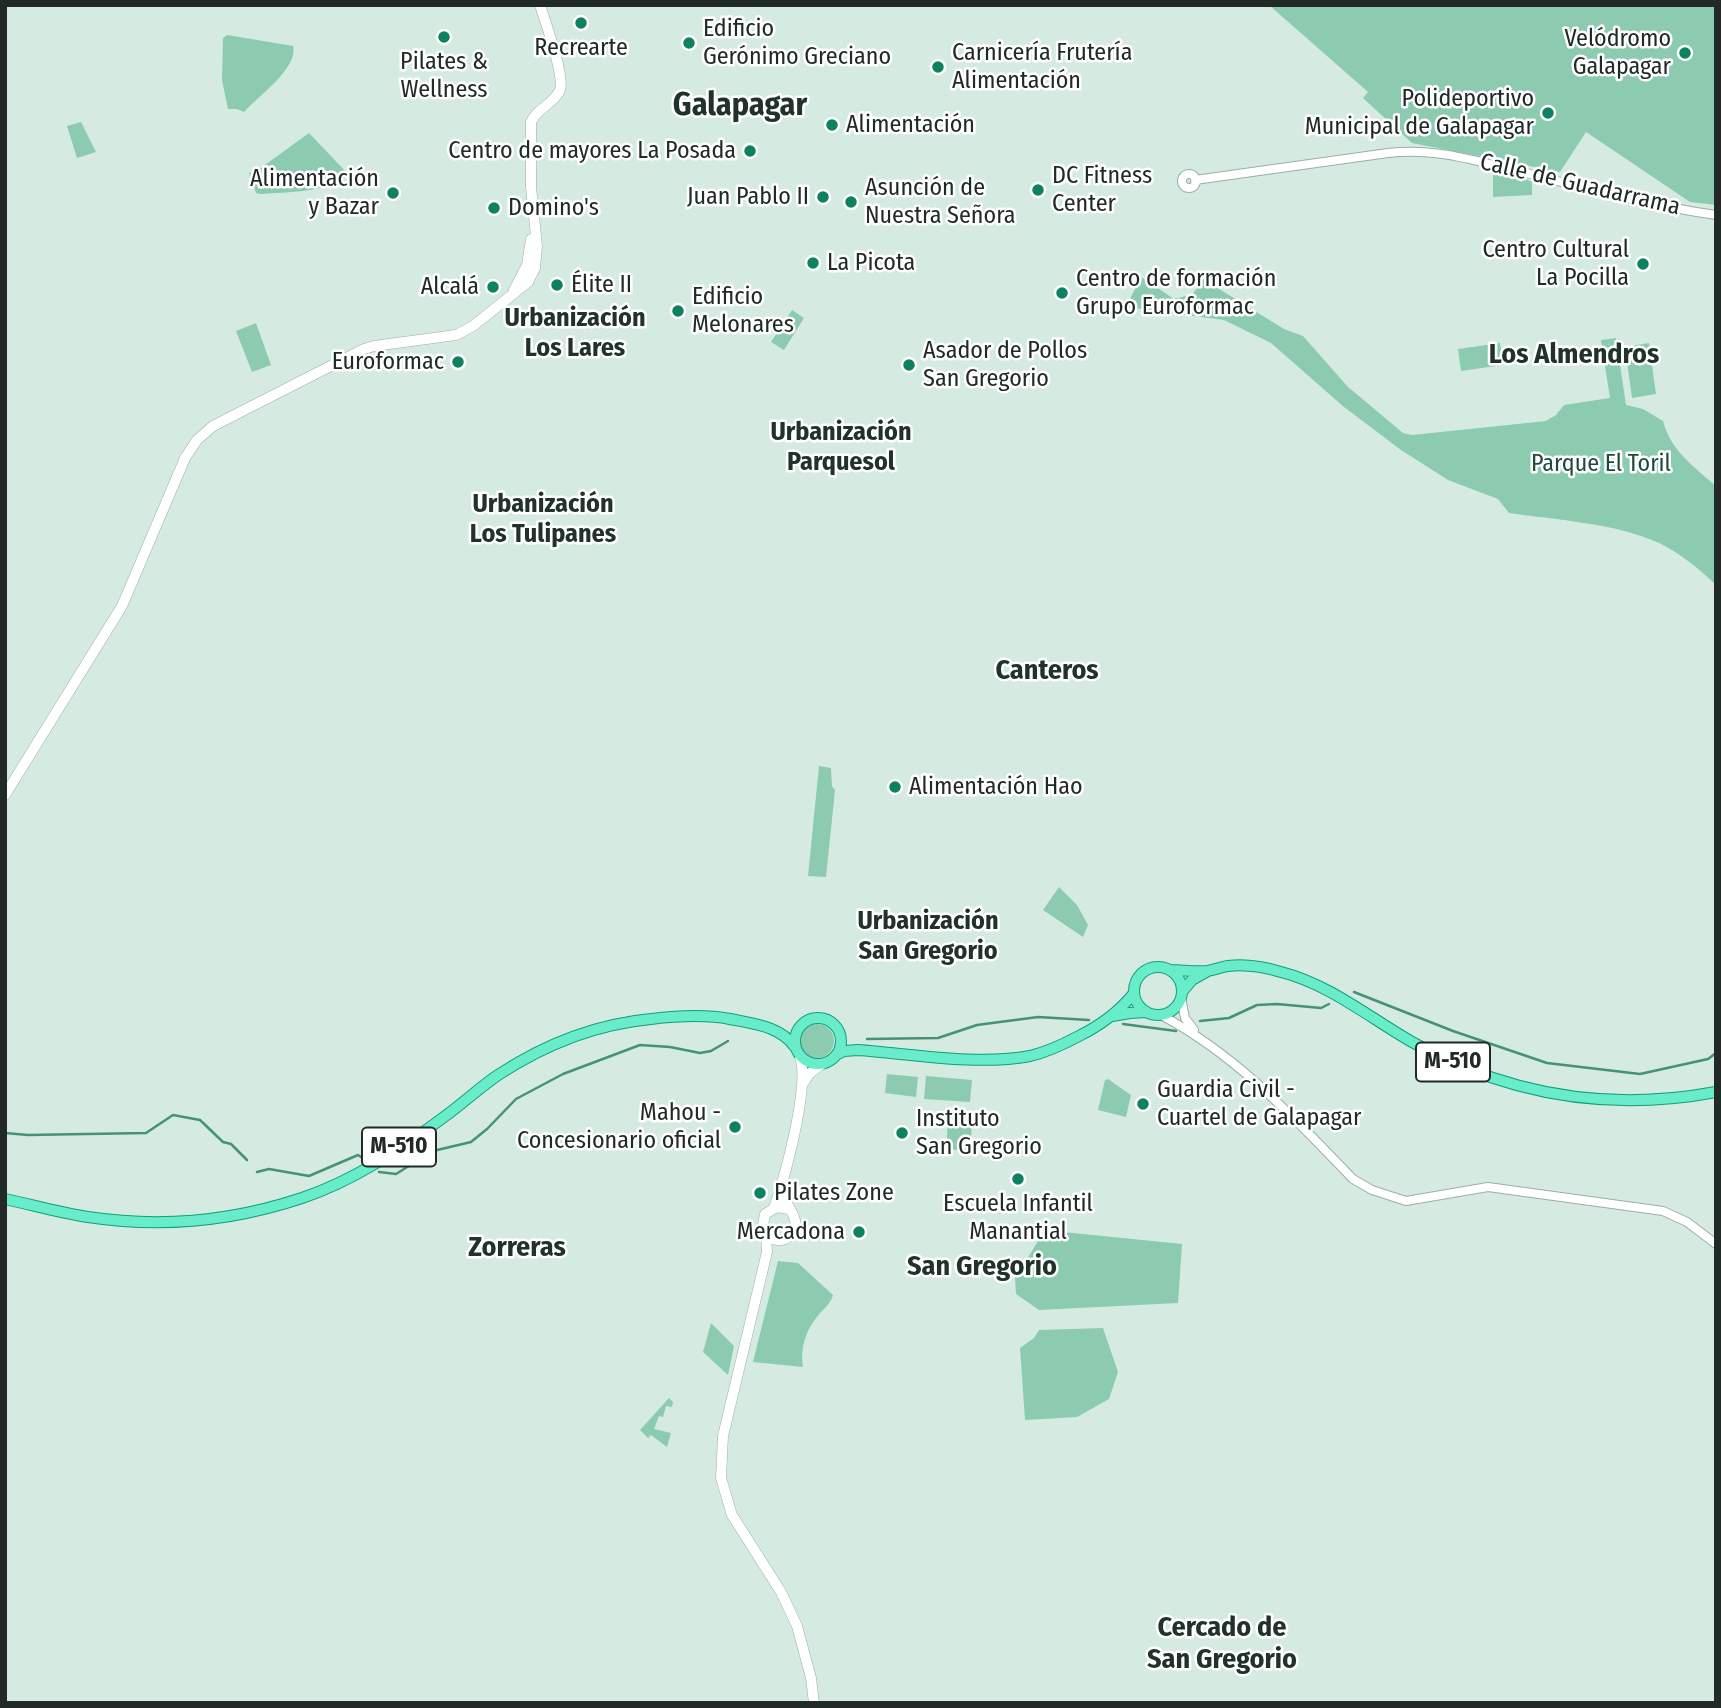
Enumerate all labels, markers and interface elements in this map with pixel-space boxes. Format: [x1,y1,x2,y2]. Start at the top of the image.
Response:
marker: Recrearte [573,15,589,31]
place label: Edificio Gerónimo Greciano [703,15,891,71]
place label: Velódromo Galapagar [1564,25,1671,81]
marker: Pilates & Wellness [436,29,452,45]
place label: Recrearte [534,34,628,62]
marker: Edificio Gerónimo Greciano [681,35,697,51]
place label: Carnicería Frutería Alimentación [952,39,1132,95]
marker: Velódromo Galapagar [1677,45,1693,61]
place label: Pilates & Wellness [400,48,488,104]
marker: Carnicería Frutería Alimentación [930,59,946,75]
place label: Polideportivo Municipal de Galapagar [1305,85,1534,141]
district label: Galapagar [673,87,807,125]
marker: Polideportivo Municipal de Galapagar [1540,105,1556,121]
place label: Alimentación [846,111,975,139]
marker: Alimentación [824,117,840,133]
place label: Centro de mayores La Posada [448,137,736,165]
marker: Centro de mayores La Posada [742,143,758,159]
street label: Calle de Guadarrama [1477,148,1683,222]
place label: DC Fitness Center [1052,162,1152,218]
place label: Alimentación y Bazar [250,165,379,221]
place label: Asunción de Nuestra Señora [865,174,1016,230]
marker: DC Fitness Center [1030,182,1046,198]
place label: Juan Pablo II [687,183,809,211]
marker: Alimentación y Bazar [385,185,401,201]
marker: Juan Pablo II [815,189,831,205]
place label: Domino's [508,194,599,222]
marker: Asunción de Nuestra Señora [843,194,859,210]
marker: Domino's [486,200,502,216]
place label: Centro Cultural La Pocilla [1482,236,1629,292]
place label: La Picota [827,249,915,277]
marker: La Picota [805,255,821,271]
marker: Centro Cultural La Pocilla [1635,256,1651,272]
place label: Centro de formación Grupo Euroformac [1076,265,1276,321]
place label: Élite II [571,271,632,299]
place label: Alcalá [421,273,479,301]
marker: Élite II [549,277,565,293]
marker: Alcalá [485,279,501,295]
place label: Edificio Melonares [692,283,794,339]
marker: Centro de formación Grupo Euroformac [1054,285,1070,301]
district label: Urbanización Los Lares [504,303,646,364]
marker: Edificio Melonares [670,303,686,319]
place label: Asador de Pollos San Gregorio [923,337,1087,393]
district label: Los Almendros [1489,338,1659,372]
place label: Euroformac [332,348,444,376]
marker: Euroformac [450,354,466,370]
marker: Asador de Pollos San Gregorio [901,357,917,373]
district label: Urbanización Parquesol [770,417,912,478]
park label: Parque El Toril [1531,450,1671,478]
district label: Urbanización Los Tulipanes [470,489,616,550]
district label: Canteros [995,654,1099,688]
place label: Alimentación Hao [909,773,1083,801]
marker: Alimentación Hao [887,779,903,795]
district label: Urbanización San Gregorio [857,906,999,968]
road number: M-510 [1416,1042,1490,1082]
place label: Guardia Civil - Cuartel de Galapagar [1157,1076,1361,1132]
marker: Guardia Civil - Cuartel de Galapagar [1135,1096,1151,1112]
place label: Mahou - Concesionario oficial [517,1099,721,1155]
place label: Instituto San Gregorio [916,1105,1042,1161]
marker: Mahou - Concesionario oficial [727,1119,743,1135]
marker: Instituto San Gregorio [894,1125,910,1141]
road number: M-510 [362,1128,436,1166]
marker: Escuela Infantil Manantial [1010,1171,1026,1187]
place label: Pilates Zone [774,1179,894,1207]
marker: Pilates Zone [752,1185,768,1201]
place label: Escuela Infantil Manantial [943,1190,1093,1246]
place label: Mercadona [737,1218,845,1246]
marker: Mercadona [851,1224,867,1240]
district label: Zorreras [468,1231,566,1265]
district label: San Gregorio [907,1250,1057,1284]
district label: Cercado de San Gregorio [1147,1611,1297,1677]

